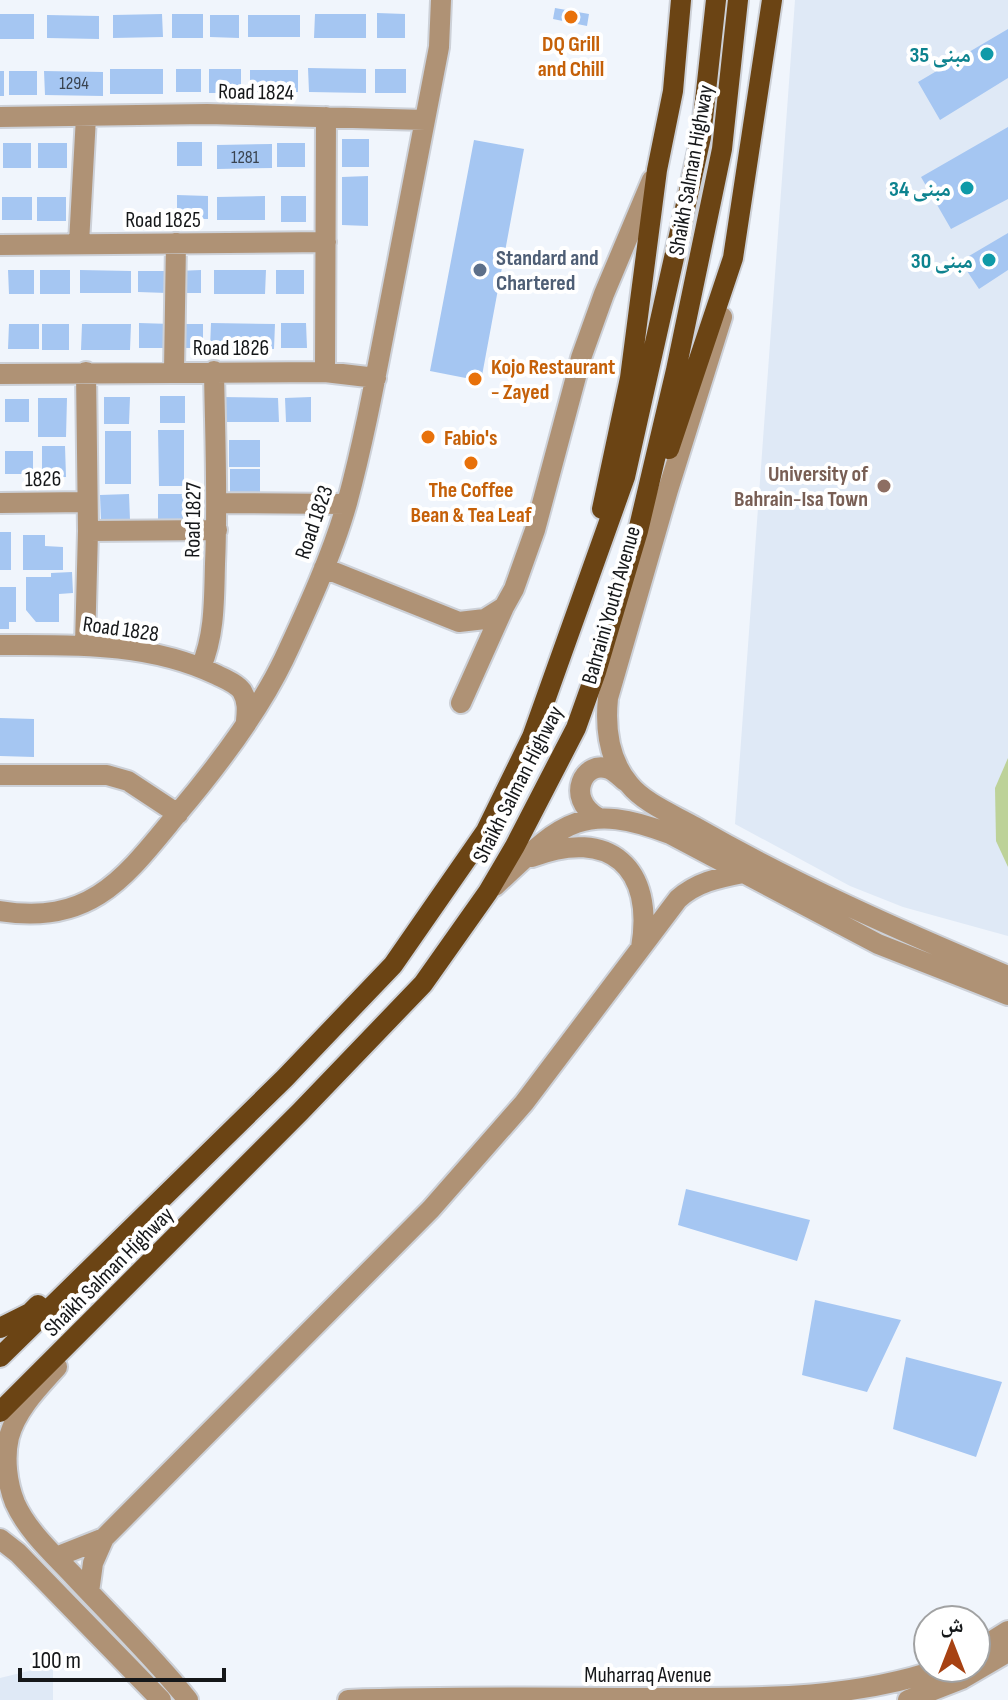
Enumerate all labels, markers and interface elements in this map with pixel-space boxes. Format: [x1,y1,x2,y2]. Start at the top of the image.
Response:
marker: DQ Grill and Chill [562,8,580,26]
place label: DQ Grill and Chill [538,31,604,83]
place label: مبنى 35 [910,42,971,69]
marker: مبنى 35 [978,45,996,63]
house number: 1294 [59,73,89,94]
street label: Road 1824 [218,78,294,107]
street label: Shaikh Salman Highway [663,82,720,258]
house number: 1281 [231,147,260,168]
place label: مبنى 34 [889,176,951,203]
marker: مبنى 34 [958,179,976,197]
street label: Road 1825 [125,207,201,234]
place label: Standard and Chartered [496,245,599,297]
place label: مبنى 30 [911,248,973,275]
marker: مبنى 30 [980,251,998,269]
marker: Standard and Chartered [471,261,489,279]
street label: Road 1826 [193,335,269,362]
place label: Kojo Restaurant - Zayed [491,354,615,406]
marker: Kojo Restaurant - Zayed [466,370,484,388]
place label: Fabio's [444,425,497,452]
marker: Fabio's [419,428,437,446]
marker: The Coffee Bean & Tea Leaf [462,454,480,472]
place label: University of Bahrain-Isa Town [734,461,869,513]
street label: 1826 [25,466,61,493]
place label: The Coffee Bean & Tea Leaf [410,477,533,529]
marker: University of Bahrain-Isa Town [875,477,893,495]
street label: Road 1827 [179,482,208,558]
street label: Road 1823 [289,482,340,563]
street label: Bahraini Youth Avenue [576,523,647,688]
street label: Road 1828 [81,611,161,648]
street label: Shaikh Salman Highway [467,701,570,868]
street label: Shaikh Salman Highway [39,1201,180,1343]
north arrow [912,1604,992,1684]
text: ش [940,1612,964,1639]
scale bar [20,1632,224,1682]
text: 100 m [32,1646,81,1675]
street label: Muharraq Avenue [584,1662,712,1689]

